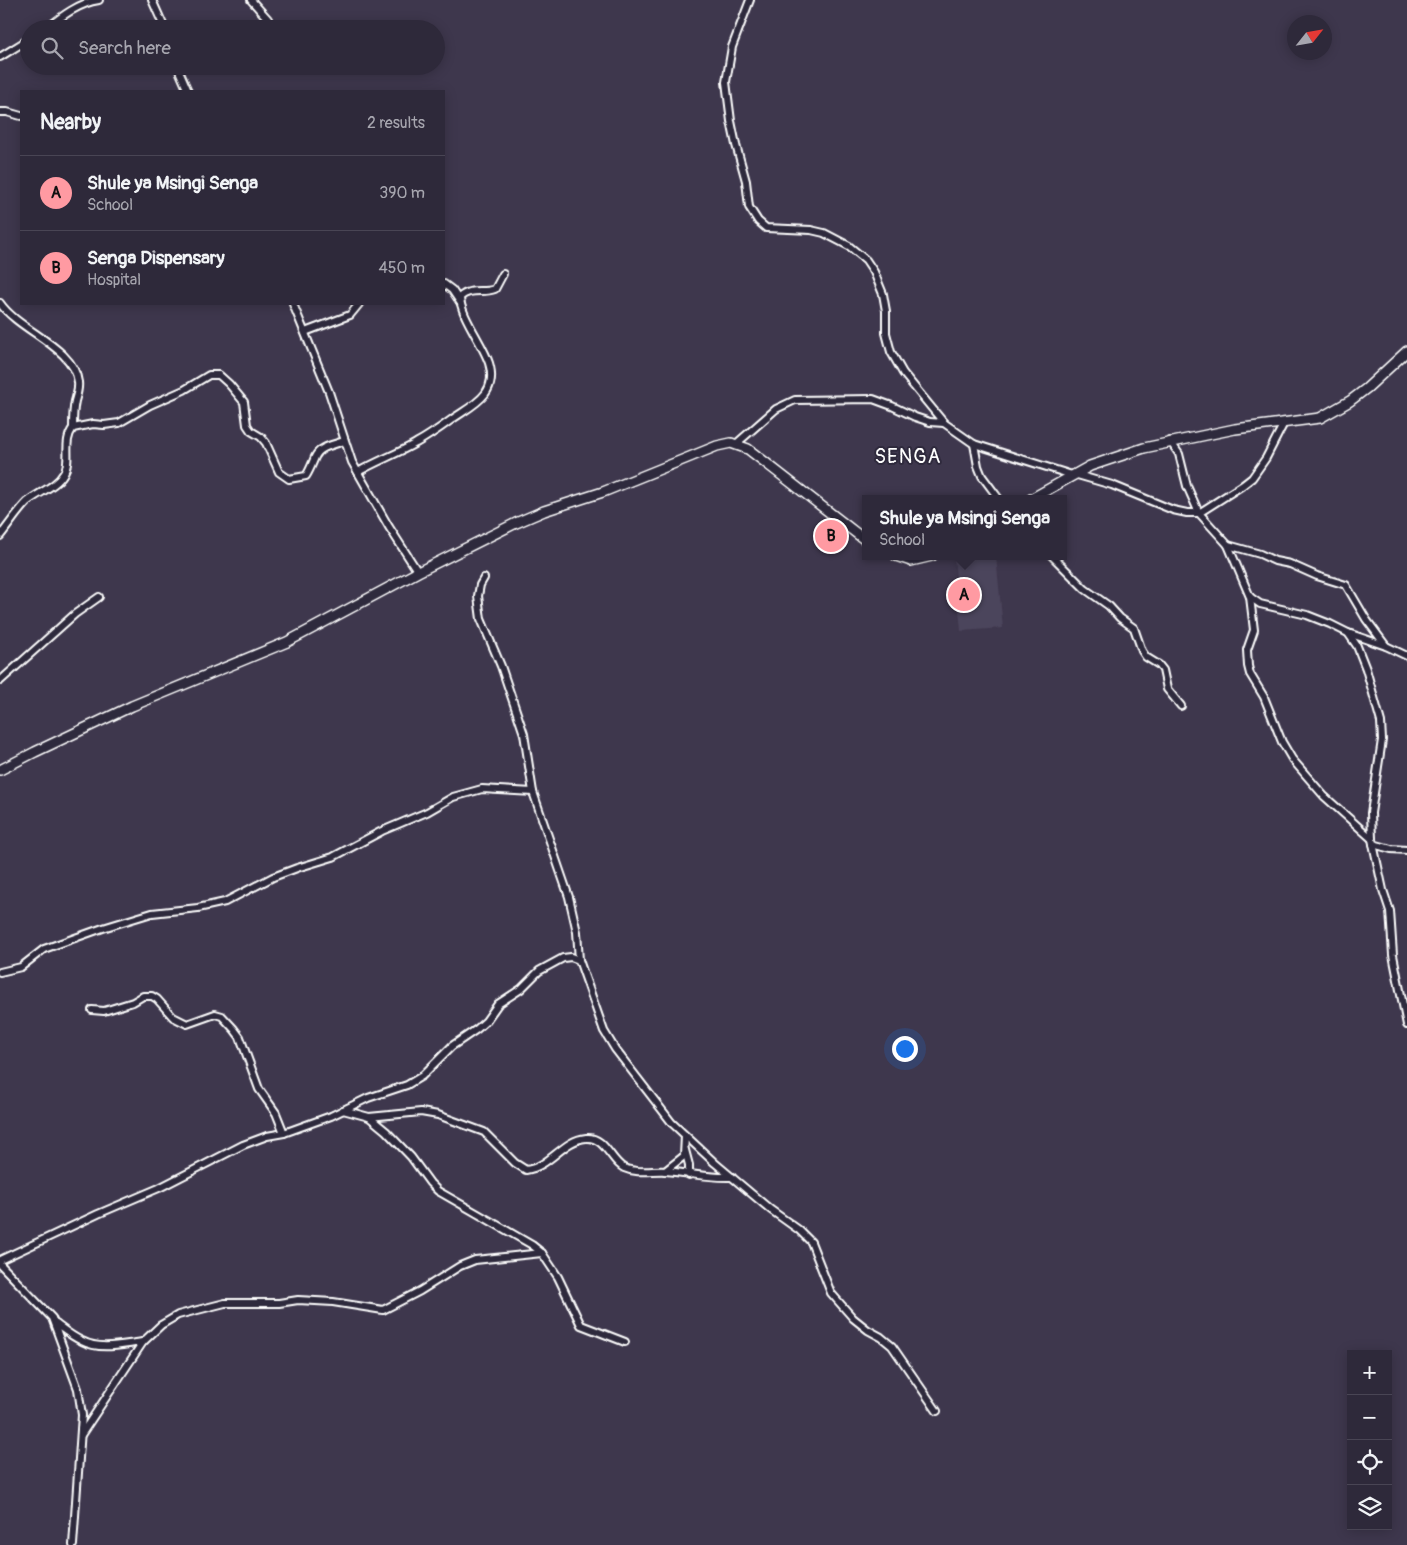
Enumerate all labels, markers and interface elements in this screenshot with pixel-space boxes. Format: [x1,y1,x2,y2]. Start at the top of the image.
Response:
north arrow [1287,15,1332,60]
search box [20,20,445,75]
icon: search [38,34,66,62]
text: Search here [78,36,171,60]
text: Nearby [40,109,101,136]
text: 2 results [367,113,425,133]
text: Shule ya Msingi Senga [87,171,258,195]
text: A [51,183,61,203]
text: 390 m [379,183,425,203]
text: School [87,195,133,215]
text: Senga Dispensary [87,246,225,270]
text: B [51,258,61,278]
text: 450 m [378,258,425,278]
text: Hospital [87,270,141,290]
district label: SENGA [874,444,942,469]
popup [862,495,1067,560]
text: Shule ya Msingi Senga [879,506,1050,530]
pin: B [815,517,847,555]
text: School [879,530,925,550]
pin: A [948,576,980,614]
your location [892,1036,918,1062]
map controls [1347,1350,1392,1530]
button: + [1347,1350,1392,1395]
button: − [1347,1395,1392,1440]
button: locate [1347,1440,1392,1485]
button: layers [1347,1485,1392,1530]

